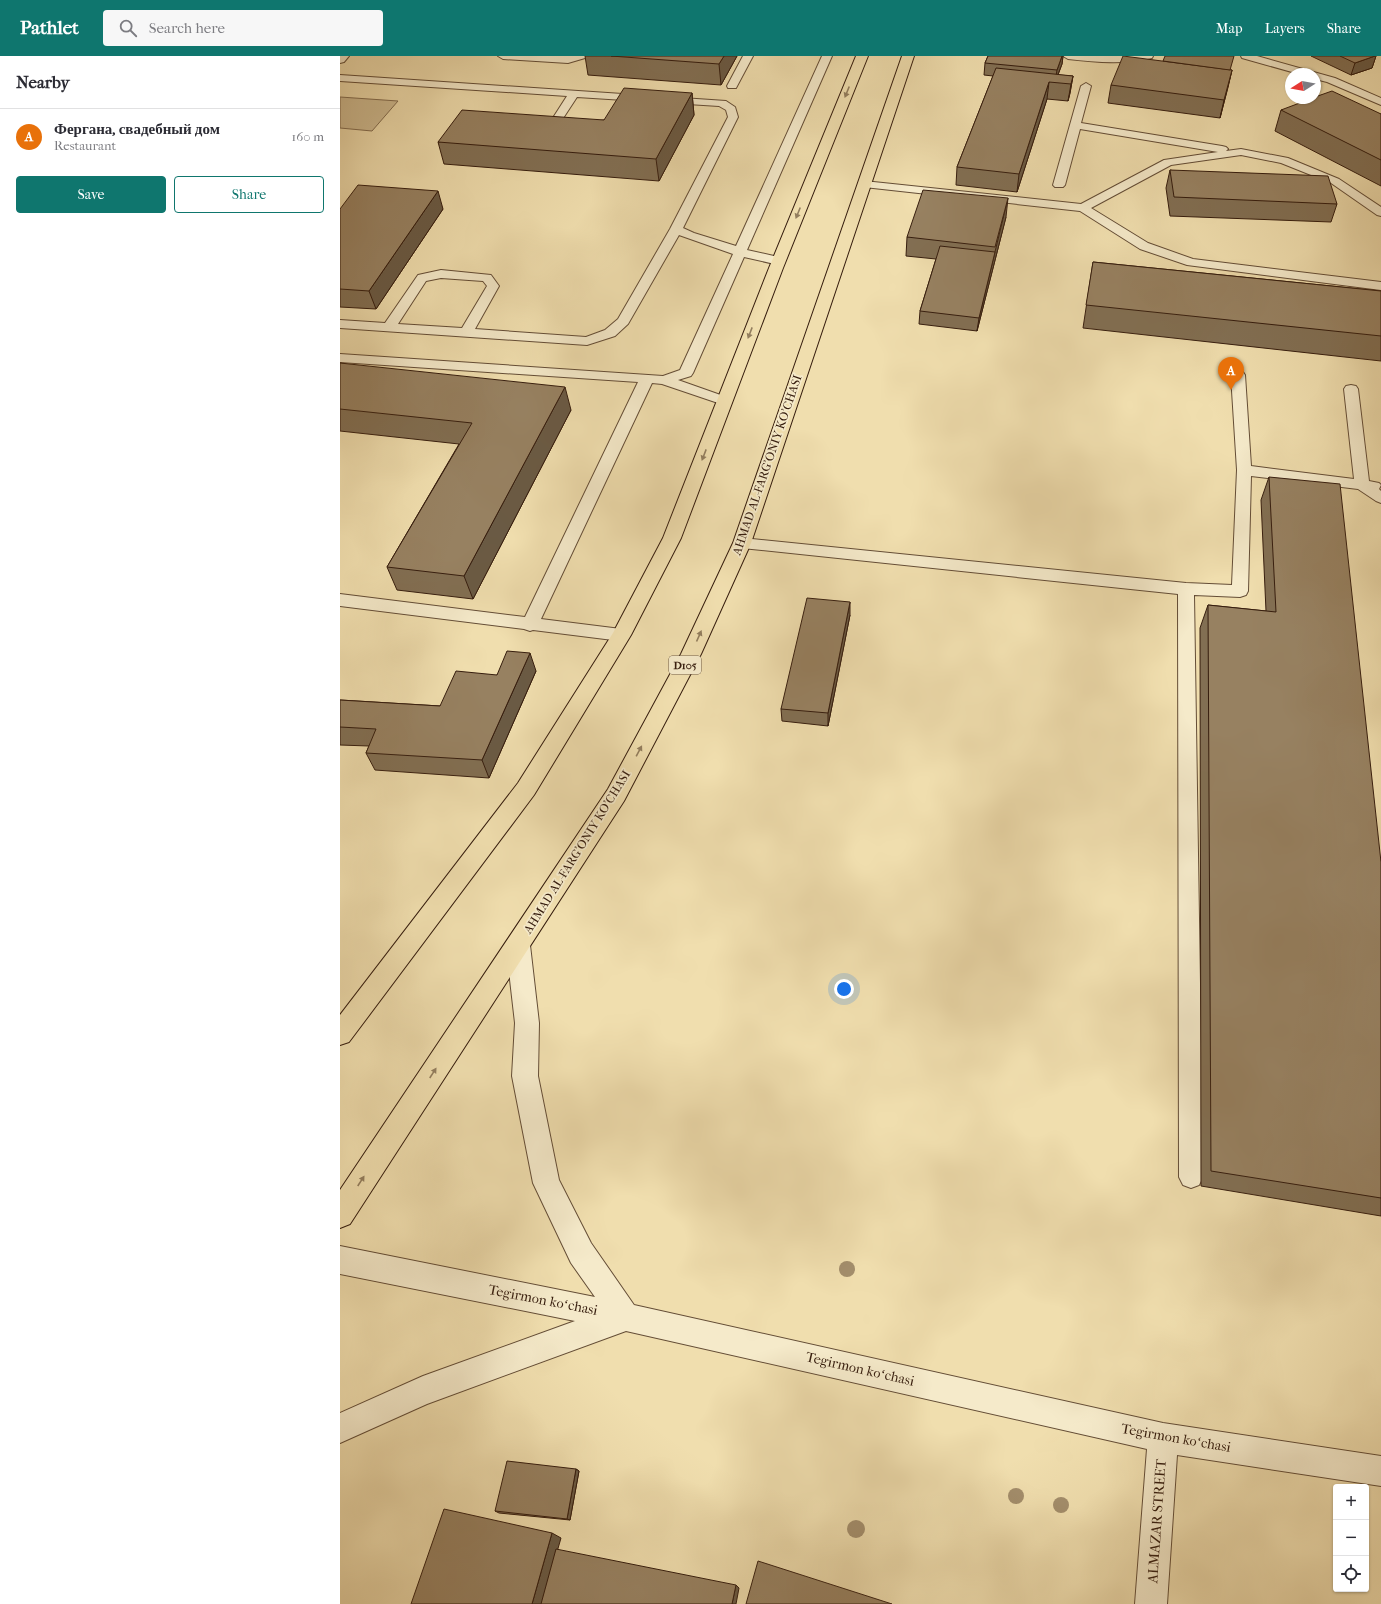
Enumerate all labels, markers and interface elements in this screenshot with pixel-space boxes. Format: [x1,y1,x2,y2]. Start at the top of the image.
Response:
search box [103,10,383,46]
text: Pathlet [20,17,79,39]
icon: search [117,17,139,39]
text: Search here [149,19,225,37]
text: Map [1216,20,1243,37]
text: Layers [1265,20,1305,37]
text: Share [1327,20,1361,37]
north arrow [1285,68,1321,104]
text: Nearby [16,72,70,92]
one-way arrow [844,87,850,98]
text: Фергана, свадебный дом [54,120,220,138]
text: A [25,129,33,144]
text: 160 m [292,129,324,144]
text: Restaurant [54,138,116,153]
button: Save [16,176,166,213]
button: Share [174,176,324,213]
one-way arrow [795,207,801,219]
one-way arrow [747,328,753,340]
pin: A [1218,357,1244,390]
street label: AHMAD AL-FARG'ONIY KO'CHASI [729,373,805,558]
one-way arrow [700,449,706,461]
one-way arrow [697,630,703,642]
road number: D105 [669,656,701,674]
one-way arrow [636,745,642,757]
street label: AHMAD AL-FARG'ONIY KO'CHASI [520,768,633,937]
your location [834,979,854,999]
one-way arrow [429,1068,437,1078]
one-way arrow [358,1176,365,1187]
street label: Tegirmon koʻchasi [487,1281,599,1319]
street label: Tegirmon koʻchasi [804,1348,916,1390]
street label: Tegirmon koʻchasi [1120,1420,1232,1456]
street label: ALMAZAR STREET [1144,1458,1170,1585]
map controls [1333,1484,1369,1592]
button: + [1333,1484,1369,1520]
button: − [1333,1520,1369,1556]
button: locate [1333,1556,1369,1592]

